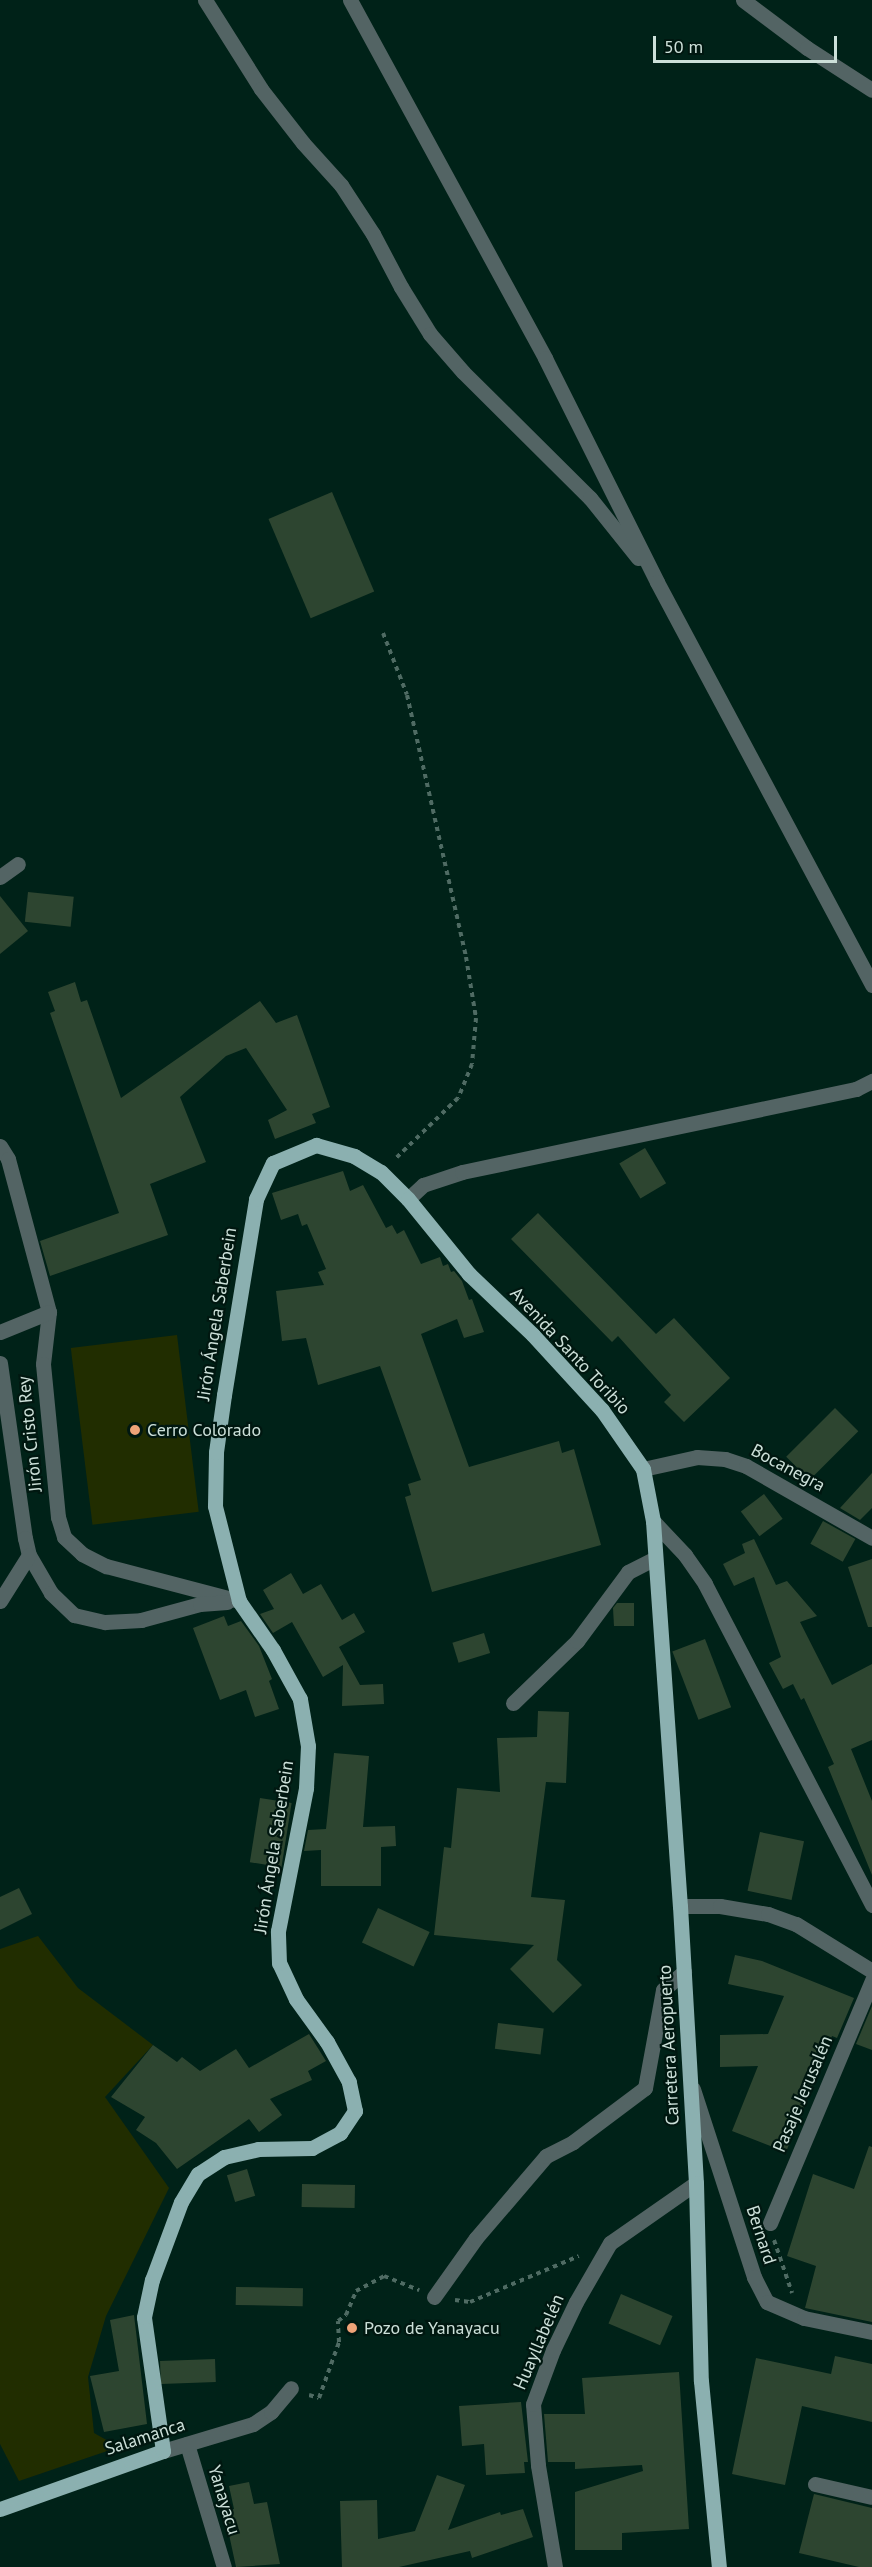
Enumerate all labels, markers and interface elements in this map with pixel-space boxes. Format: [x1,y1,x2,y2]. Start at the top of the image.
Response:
scale bar [656,24,840,62]
text: 50 m [664,35,703,58]
street label: Jirón Ángela Saberbein [193,1226,241,1402]
street label: Avenida Santo Toribio [505,1283,635,1419]
street label: Jirón Cristo Rey [13,1375,47,1493]
place label: Cerro Colorado [147,1419,261,1441]
marker: Cerro Colorado [128,1423,142,1437]
street label: Bocanegra [747,1440,829,1496]
street label: Jirón Ángela Saberbein [250,1759,298,1935]
street label: Carretera Aeropuerto [654,1964,684,2126]
street label: Pasaje Jerusalén [769,2032,837,2156]
street label: Bernard [741,2203,781,2267]
street label: Huayllabelén [509,2291,569,2393]
place label: Pozo de Yanayacu [364,2317,500,2339]
marker: Pozo de Yanayacu [345,2321,359,2335]
street label: Salamanca [102,2414,188,2460]
street label: Yanayacu [203,2463,245,2537]

